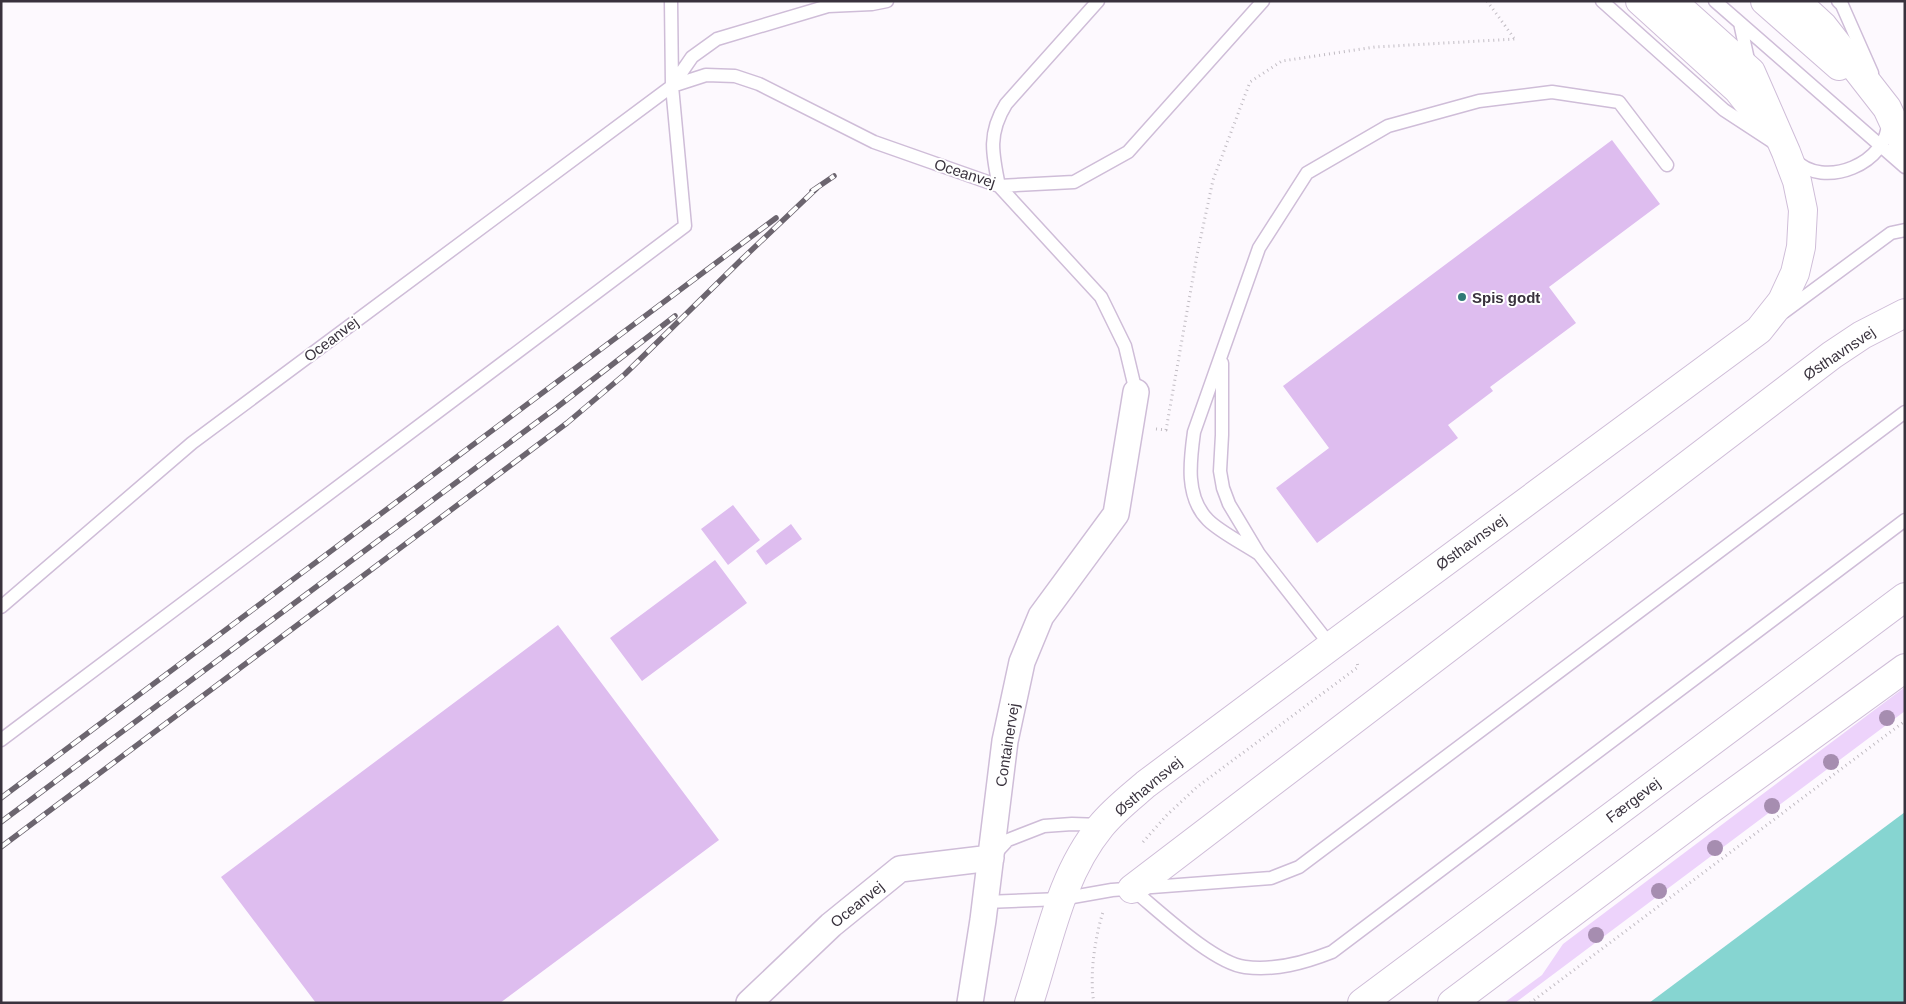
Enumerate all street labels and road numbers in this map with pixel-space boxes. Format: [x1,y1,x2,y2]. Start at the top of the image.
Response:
street label: Oceanvej [932,155,998,191]
street label: Oceanvej [301,313,361,365]
street label: Østhavnsvej [1800,323,1878,383]
street label: Østhavnsvej [1433,511,1509,573]
street label: Containervej [992,702,1022,788]
street label: Østhavnsvej [1111,753,1185,819]
street label: Færgevej [1603,774,1663,826]
street label: Oceanvej [827,877,887,931]

